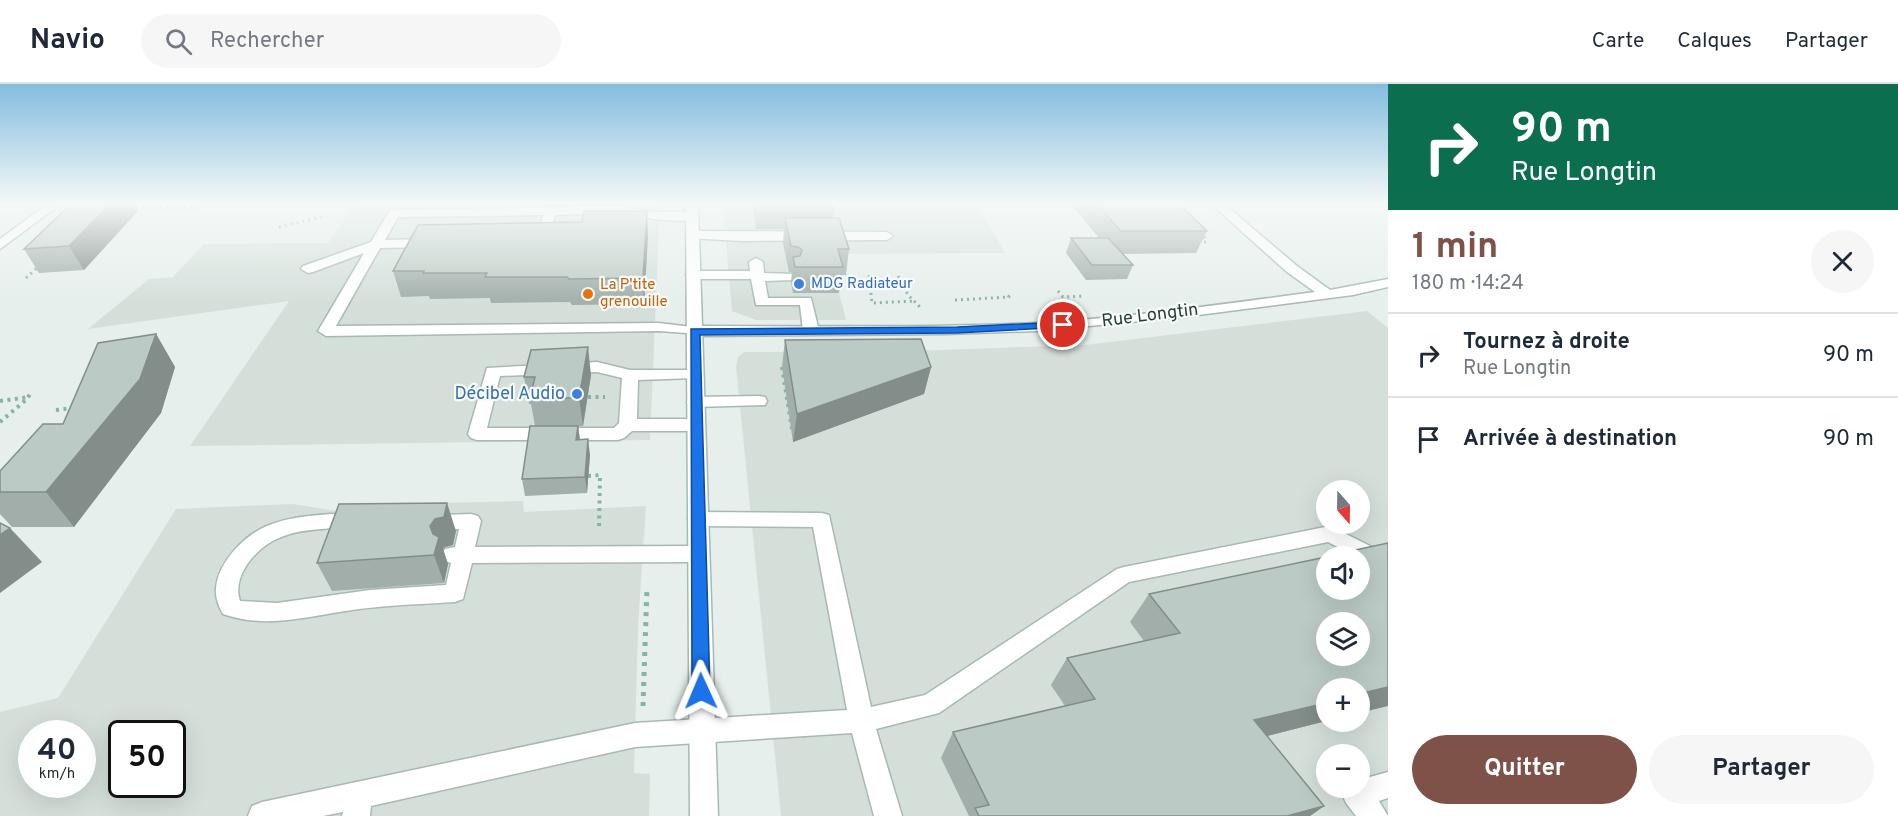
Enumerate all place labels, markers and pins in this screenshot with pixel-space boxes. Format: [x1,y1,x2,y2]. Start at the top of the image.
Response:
place label: MDG Radiateur [811,275,913,294]
place label: La P'tite grenouille [600,276,667,312]
marker: MDG Radiateur [792,277,806,291]
marker: La P'tite grenouille [581,287,595,301]
pin [1037,299,1088,350]
place label: Décibel Audio [454,383,565,406]
marker: Décibel Audio [570,387,584,401]

